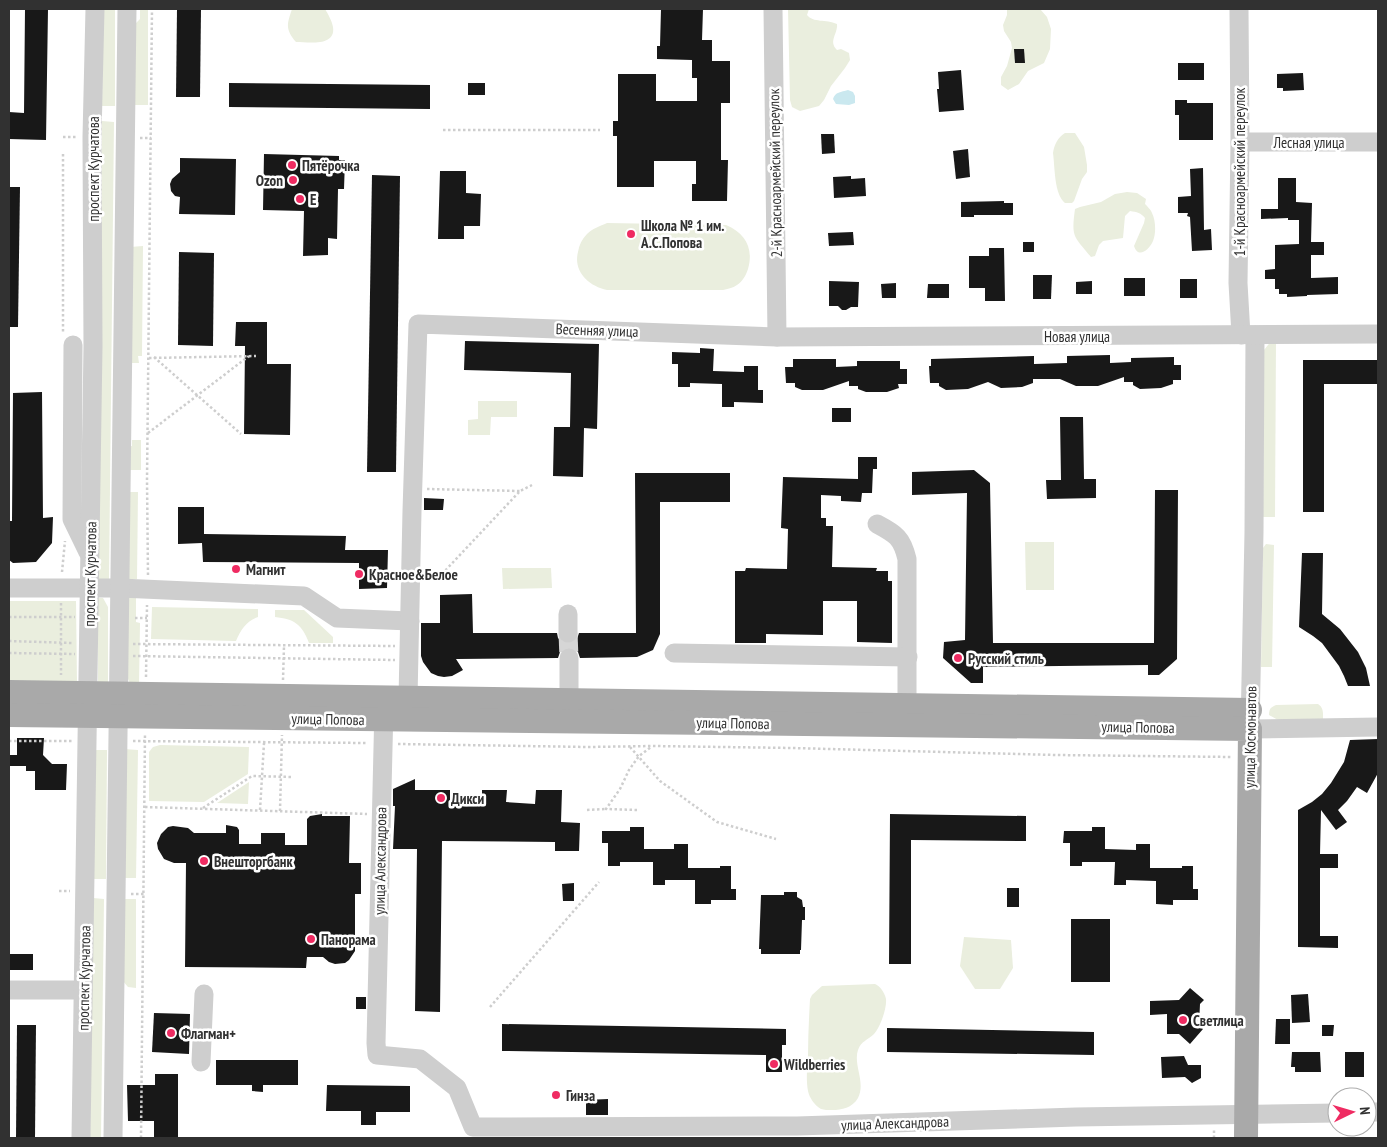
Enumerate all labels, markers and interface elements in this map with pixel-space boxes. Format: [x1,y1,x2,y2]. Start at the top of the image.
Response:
street label: 1-й Красноармейский переулок [1230,87,1249,256]
street label: 2-й Красноармейский переулок [764,88,786,258]
street label: проспект Курчатова [84,116,103,222]
street label: Лесная улица [1272,133,1345,152]
place label: Пятёрочка [302,156,360,175]
marker: Пятёрочка [286,159,298,171]
place label: Ozon [256,171,283,190]
marker: Ozon [287,174,299,186]
place label: Е [310,190,316,209]
marker: Е [294,193,306,205]
place label: Школа № 1 им. А.С.Попова [640,216,724,252]
marker: Школа № 1 им. А.С.Попова [625,228,637,240]
street label: Весенняя улица [555,319,639,341]
street label: Новая улица [1044,327,1110,346]
street label: проспект Курчатова [80,521,100,627]
place label: Магнит [246,560,286,579]
marker: Магнит [230,563,242,575]
place label: Красное&Белое [369,565,458,584]
marker: Красное&Белое [353,568,365,580]
place label: Русский стиль [968,649,1044,668]
marker: Русский стиль [952,652,964,664]
street label: улица Космонавтов [1240,686,1260,788]
street label: улица Попова [291,709,365,729]
street label: улица Попова [696,713,770,733]
street label: улица Попова [1101,717,1175,737]
place label: Дикси [451,789,485,808]
marker: Дикси [435,792,447,804]
street label: улица Александрова [370,807,390,915]
place label: Внешторгбанк [214,852,293,871]
marker: Внешторгбанк [198,855,210,867]
street label: проспект Курчатова [74,925,94,1031]
place label: Панорама [321,930,376,949]
marker: Панорама [305,933,317,945]
place label: Светлица [1193,1011,1244,1030]
marker: Светлица [1177,1014,1189,1026]
place label: Флагман+ [181,1024,236,1043]
marker: Флагман+ [165,1027,177,1039]
place label: Wildberries [783,1055,845,1074]
marker: Wildberries [768,1058,780,1070]
place label: Гинза [566,1086,595,1105]
north arrow [1327,1087,1377,1137]
marker: Гинза [550,1089,562,1101]
text: N [1356,1106,1374,1115]
street label: улица Александрова [841,1112,949,1134]

